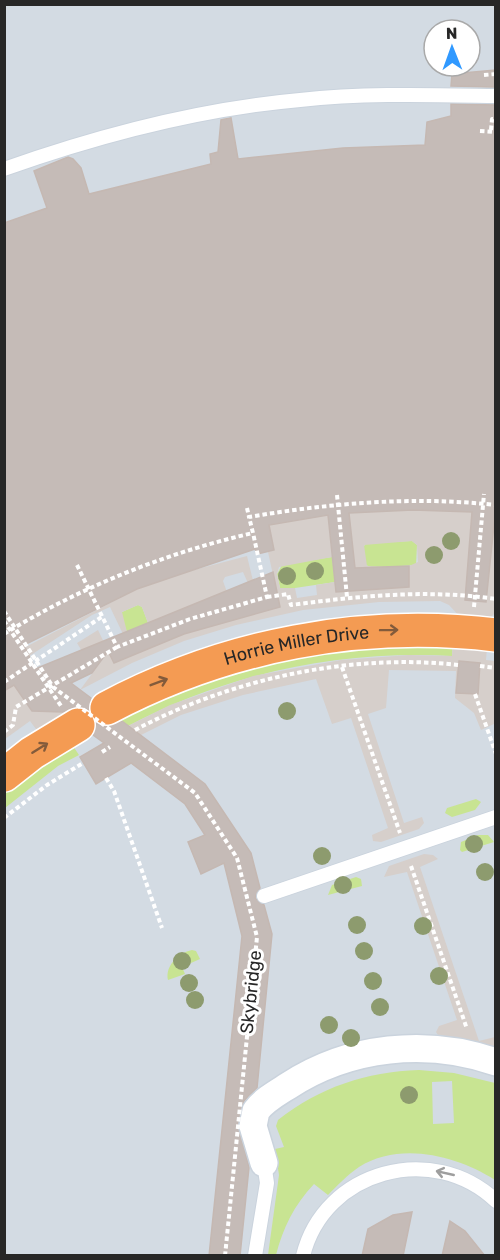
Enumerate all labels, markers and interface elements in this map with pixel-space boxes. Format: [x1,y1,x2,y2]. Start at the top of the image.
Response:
north arrow [422,18,482,78]
text: N [446,24,458,43]
street label: Horrie Miller Drive [221,621,370,670]
one-way arrow [379,625,399,636]
one-way arrow [150,676,168,687]
one-way arrow [31,742,48,754]
street label: Skybridge [236,949,266,1035]
one-way arrow [436,1166,455,1178]

